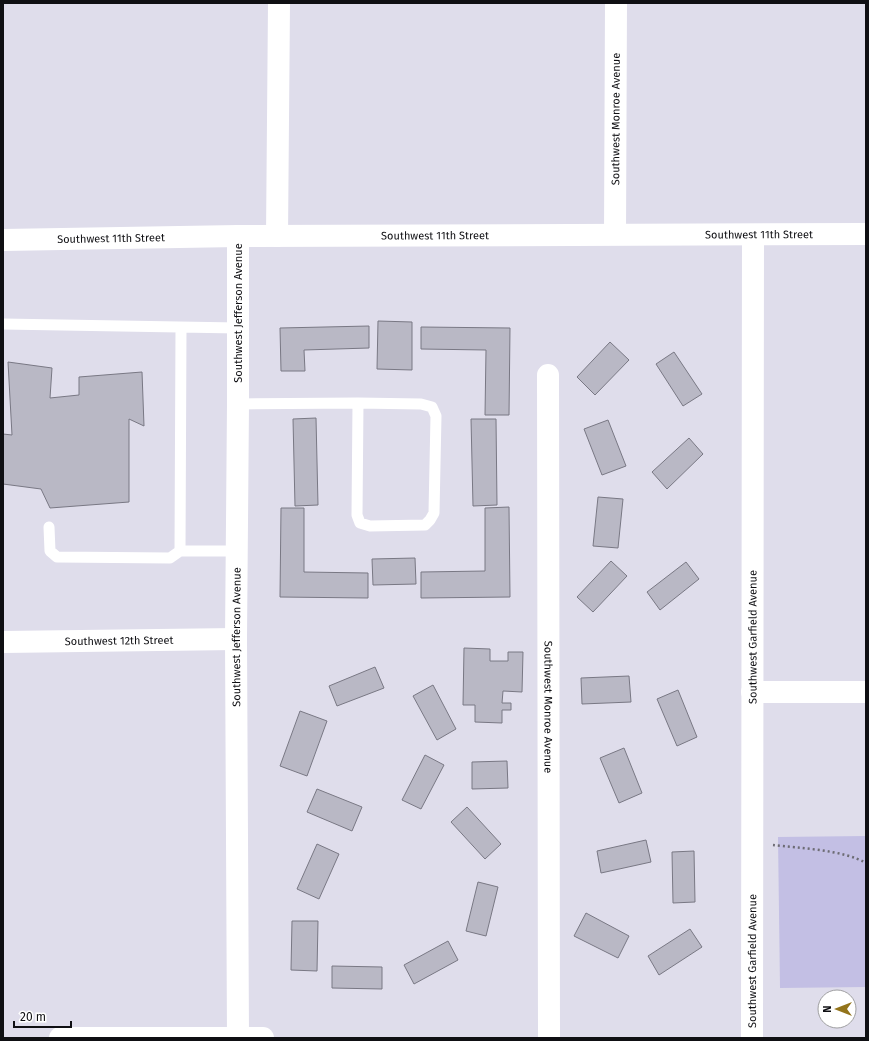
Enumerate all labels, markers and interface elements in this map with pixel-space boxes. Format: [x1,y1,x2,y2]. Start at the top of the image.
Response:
street label: Southwest Monroe Avenue [609,53,623,185]
street label: Southwest 11th Street [705,228,813,242]
street label: Southwest 11th Street [381,229,489,243]
street label: Southwest 11th Street [57,231,165,246]
street label: Southwest Jefferson Avenue [232,243,245,383]
street label: Southwest Jefferson Avenue [230,567,244,707]
street label: Southwest Garfield Avenue [746,570,760,704]
street label: Southwest 12th Street [65,634,173,648]
street label: Southwest Monroe Avenue [541,641,555,773]
street label: Southwest Garfield Avenue [746,894,759,1028]
north arrow [817,989,857,1029]
scale bar [14,1003,71,1029]
text: N [821,1005,834,1013]
text: 20 m [20,1010,46,1024]

